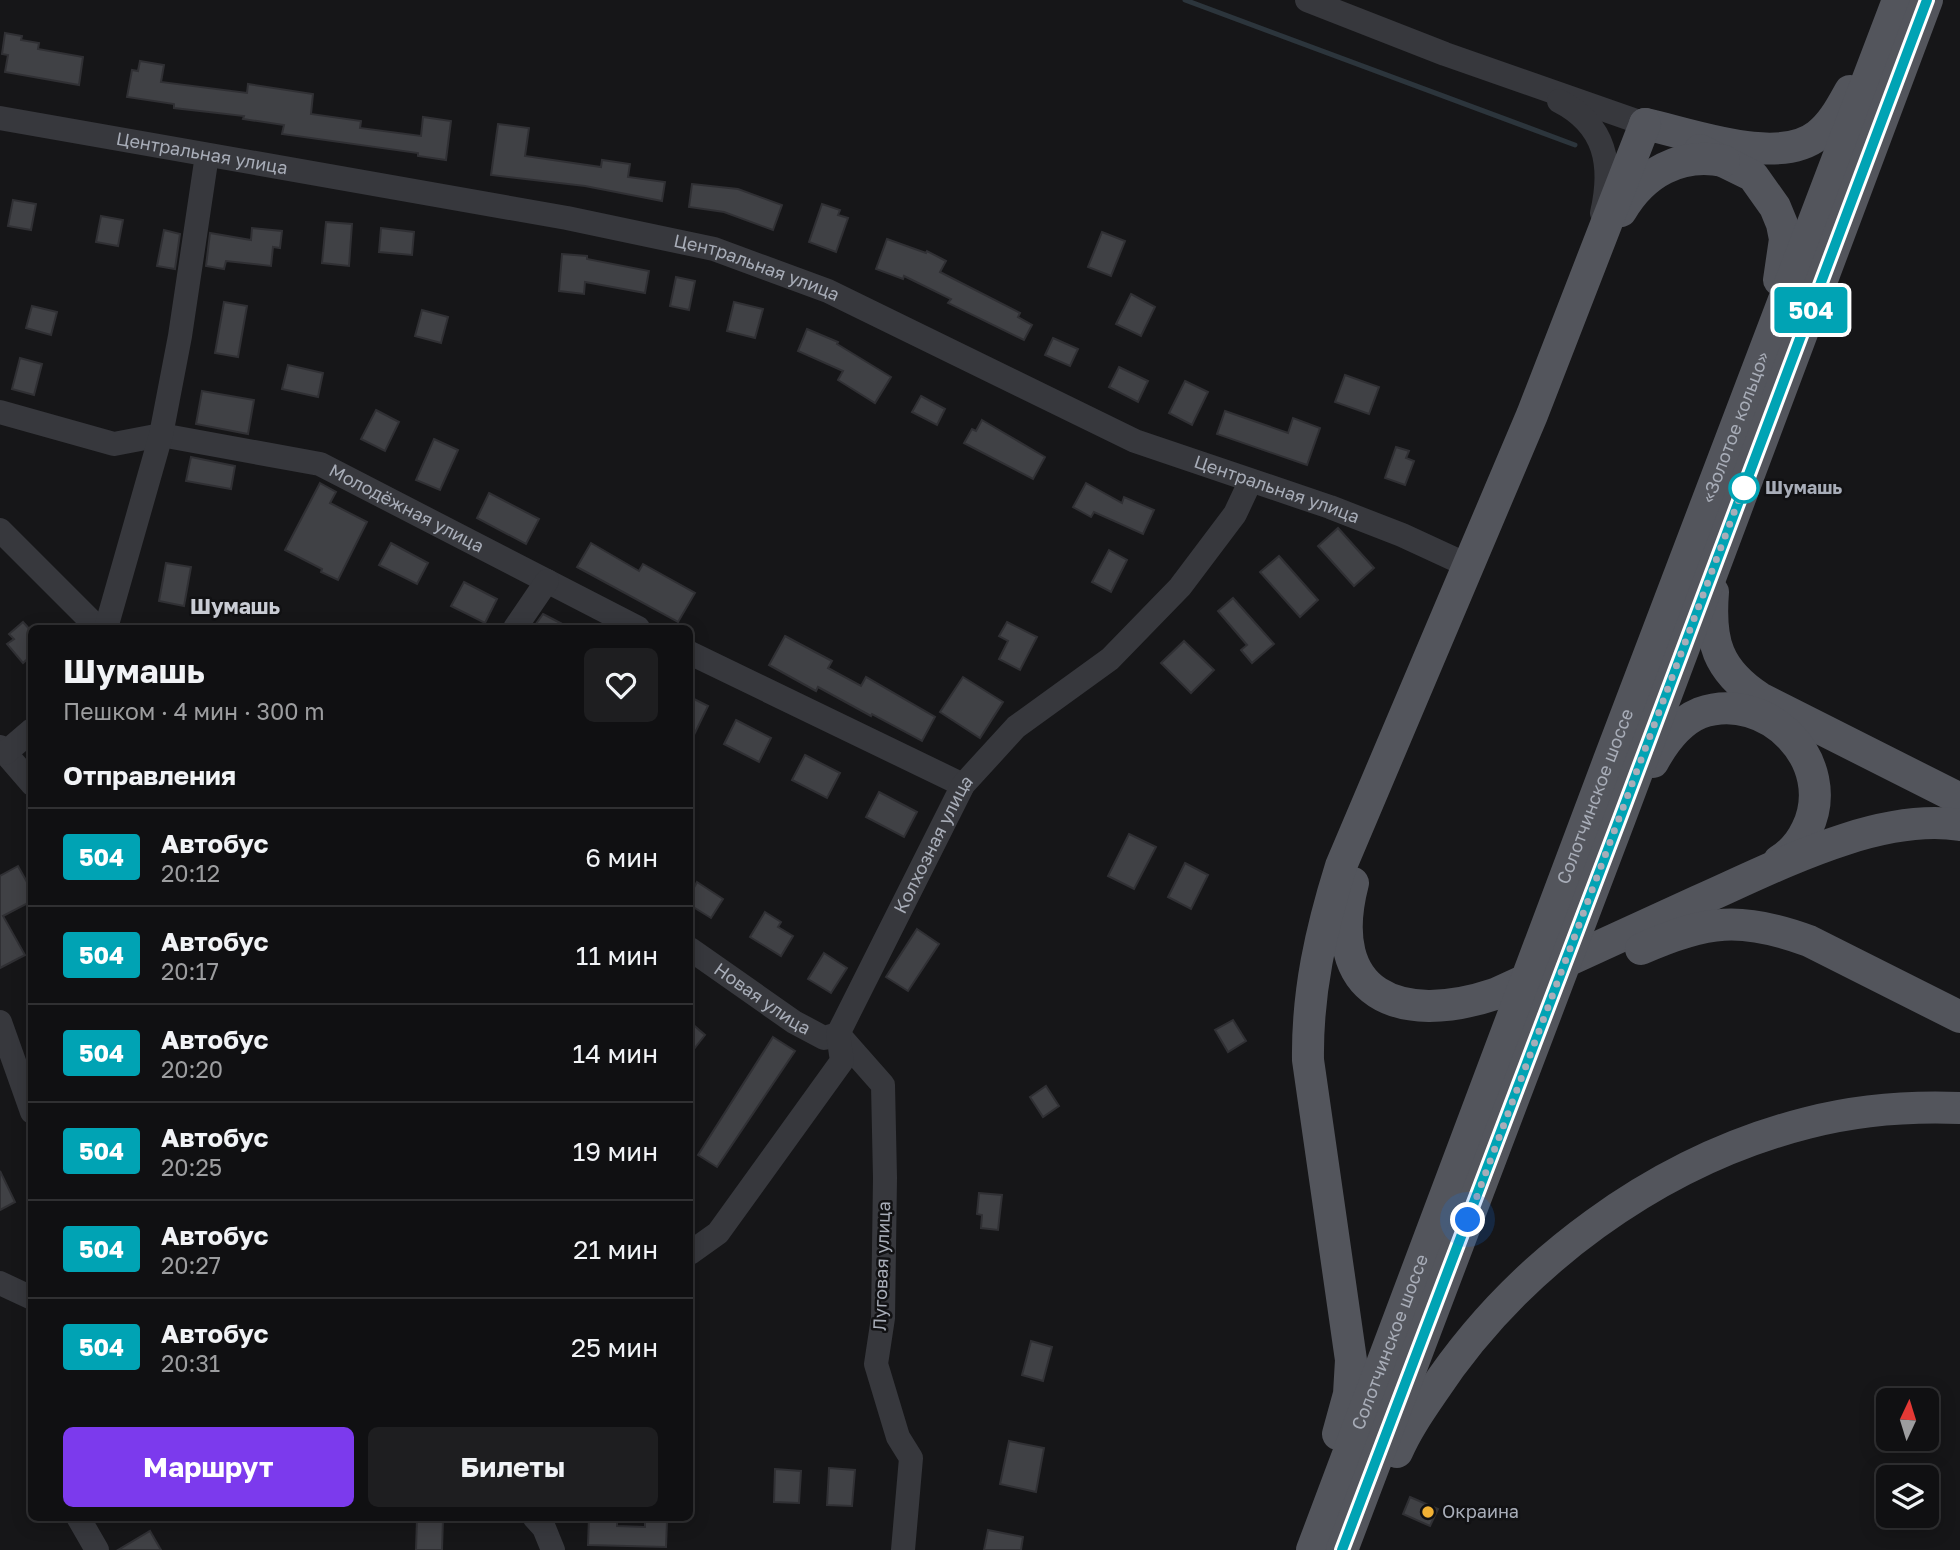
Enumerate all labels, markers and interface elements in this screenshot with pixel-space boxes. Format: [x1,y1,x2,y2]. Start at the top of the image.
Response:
street label: Центральная улица [115,127,290,179]
street label: Центральная улица [672,229,844,305]
line badge: 504 [1771,287,1851,333]
text: 504 [1788,295,1834,324]
street label: «Золотое кольцо» [1696,348,1773,506]
street label: Центральная улица [1191,450,1363,528]
street label: Молодёжная улица [326,459,488,557]
marker: Шумашь [1729,473,1759,503]
place label: Шумашь [1765,476,1842,498]
district label: Шумашь [190,593,280,619]
button: heart [584,648,658,722]
text: Шумашь [63,651,205,690]
text: Пешком · 4 мин · 300 m [63,697,325,725]
street label: Солотчинское шоссе [1551,705,1638,887]
text: Отправления [63,760,236,791]
street label: Колхозная улица [888,770,977,917]
text: Автобус [161,828,268,859]
text: 504 [79,842,124,871]
text: 6 мин [585,842,658,873]
text: 20:12 [161,859,220,887]
text: Автобус [161,926,268,957]
text: 504 [79,940,124,969]
text: 11 мин [576,940,658,971]
text: 20:17 [161,957,219,985]
street label: Новая улица [710,957,815,1039]
text: Автобус [161,1024,268,1055]
text: 504 [79,1038,124,1067]
text: 14 мин [573,1038,658,1069]
text: 20:20 [161,1055,223,1083]
text: Автобус [161,1122,268,1153]
text: 504 [79,1136,124,1165]
text: 19 мин [573,1136,658,1167]
text: 20:25 [161,1153,222,1181]
street label: Луговая улица [868,1201,894,1331]
your location [1450,1202,1485,1237]
text: Автобус [161,1220,268,1251]
text: 504 [79,1234,124,1263]
text: 21 мин [573,1234,658,1265]
text: 20:27 [161,1251,221,1279]
street label: Солотчинское шоссе [1346,1251,1432,1433]
text: Автобус [161,1318,268,1349]
text: 504 [79,1332,124,1361]
text: 25 мин [571,1332,658,1363]
text: 20:31 [161,1349,220,1377]
north arrow [1876,1388,1939,1451]
map controls [1876,1388,1939,1528]
button: Маршрут [63,1427,354,1507]
button: Билеты [368,1427,658,1507]
button: layers [1876,1465,1939,1528]
place label: Окраина [1442,1500,1519,1522]
marker: Окраина [1420,1504,1436,1520]

